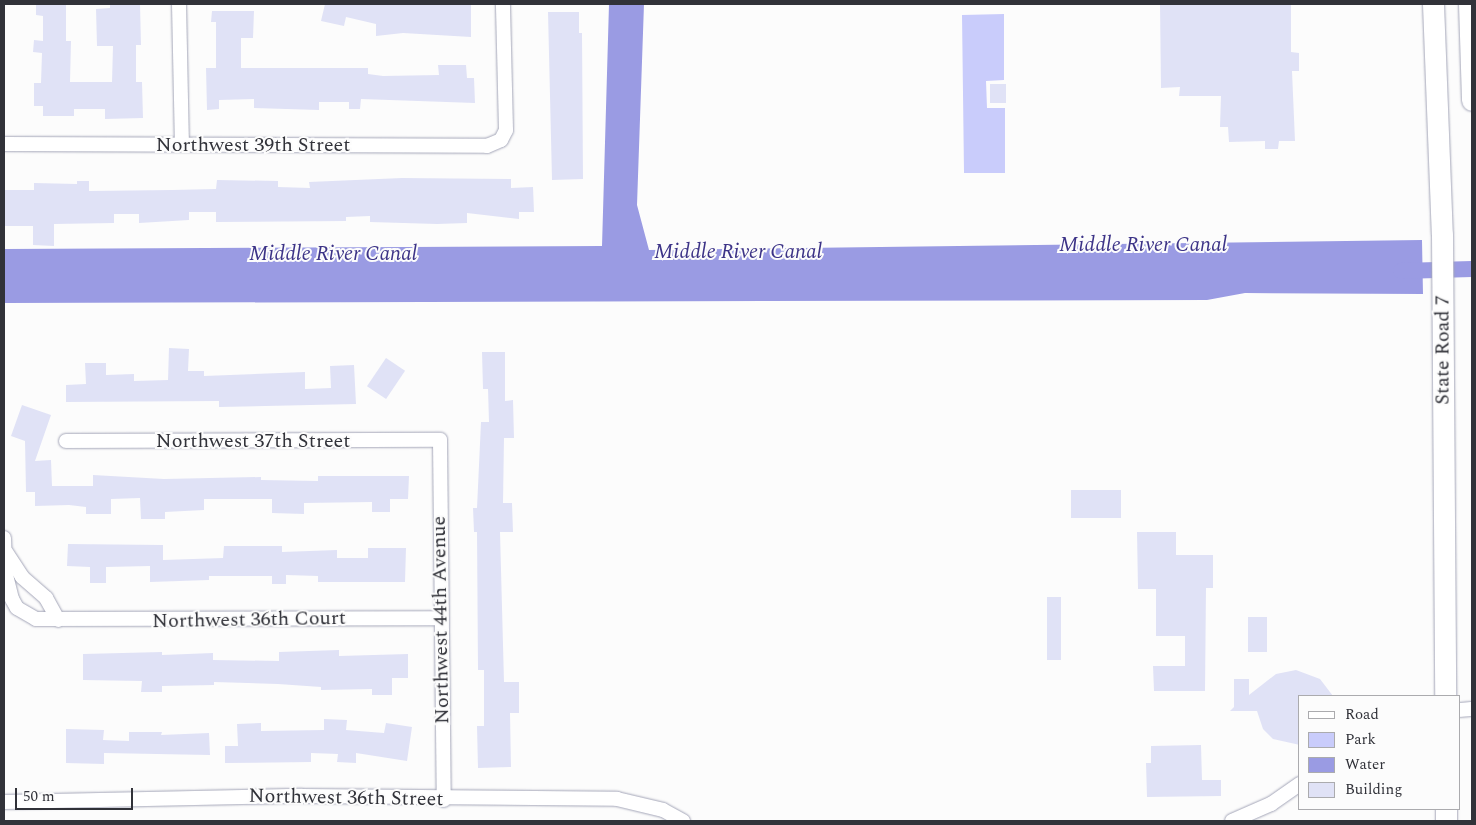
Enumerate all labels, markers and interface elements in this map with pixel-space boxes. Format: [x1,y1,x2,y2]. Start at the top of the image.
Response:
street label: Northwest 39th Street [156,133,350,157]
water label: Middle River Canal [1059,232,1227,258]
water label: Middle River Canal [654,239,822,265]
water label: Middle River Canal [249,241,417,267]
street label: State Road 7 [1431,295,1455,405]
street label: Northwest 37th Street [156,429,350,453]
street label: Northwest 44th Avenue [427,516,455,724]
street label: Northwest 36th Court [152,606,346,634]
legend [1298,695,1461,810]
text: Road [1345,703,1379,726]
text: Park [1345,728,1376,751]
text: Water [1345,753,1385,776]
scale bar [18,778,135,810]
text: Building [1345,778,1402,801]
street label: Northwest 36th Street [248,784,444,812]
text: 50 m [23,785,55,808]

